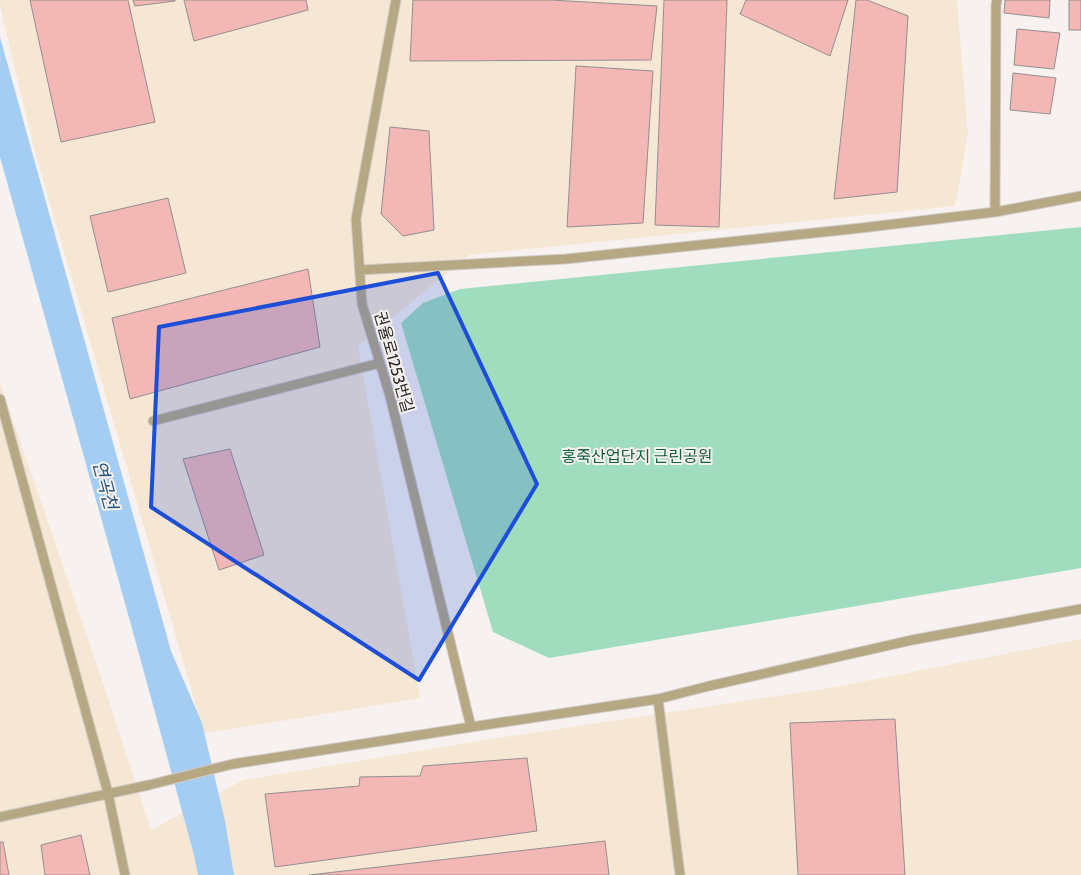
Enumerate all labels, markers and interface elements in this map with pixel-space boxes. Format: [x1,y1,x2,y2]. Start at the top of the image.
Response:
street label: 권율로1253번길 [370,309,418,415]
park label: 홍죽산업단지 근린공원 [562,447,712,466]
water label: 연곡천 [88,458,123,514]

